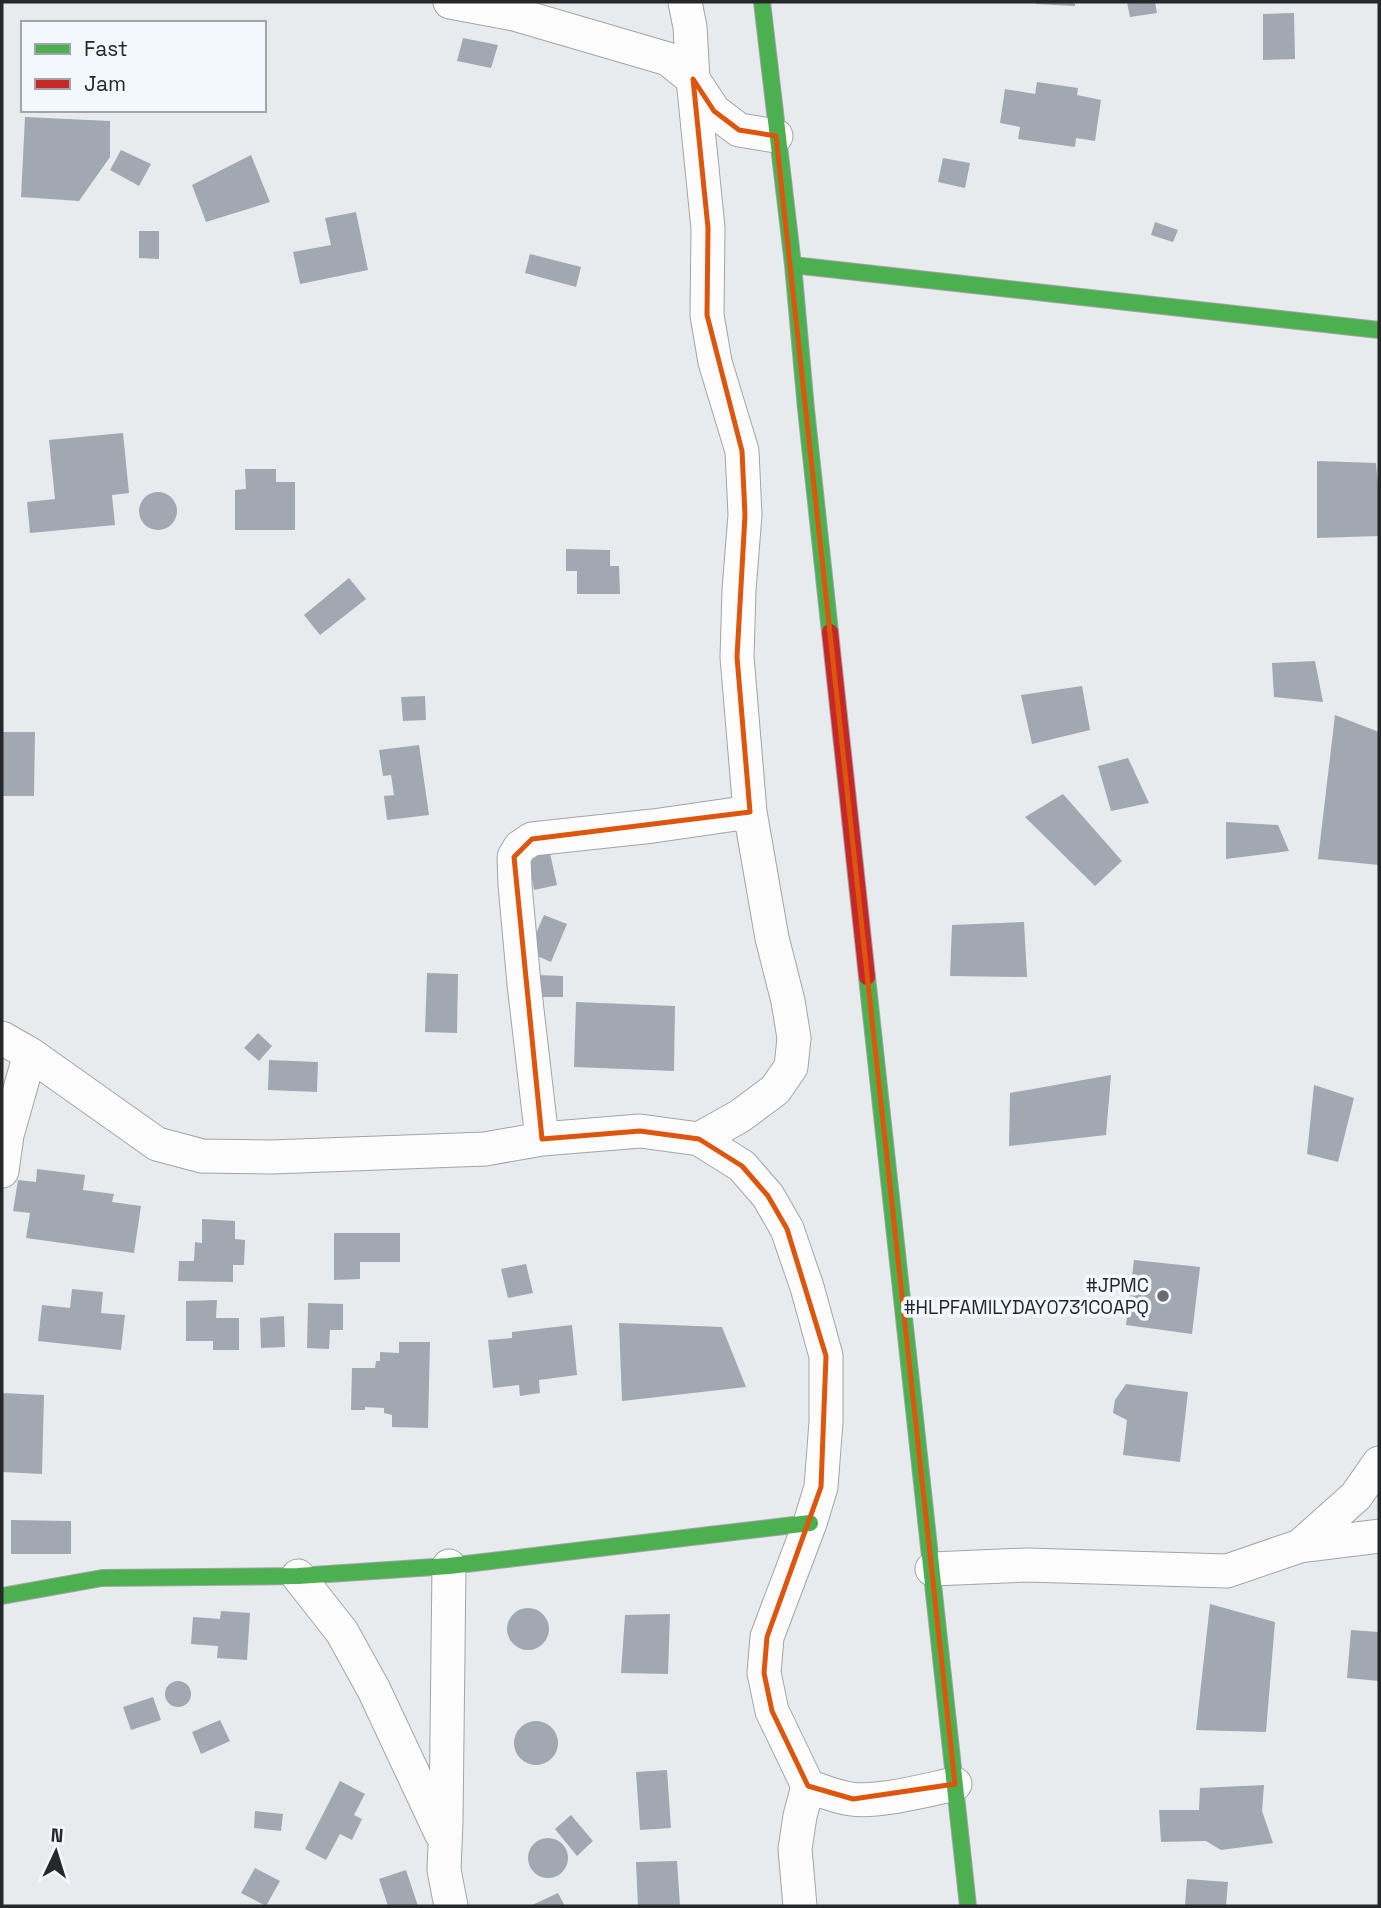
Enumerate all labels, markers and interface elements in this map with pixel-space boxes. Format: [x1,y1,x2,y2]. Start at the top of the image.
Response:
legend [21,21,266,112]
text: Fast [84,35,128,62]
text: Jam [84,70,126,97]
place label: #JPMC #HLPFAMILYDAY0731COAPQ [904,1273,1149,1320]
marker: #JPMC #HLPFAMILYDAY0731COAPQ [1155,1288,1171,1304]
north arrow [21,1817,91,1887]
text: N [50,1823,64,1848]

